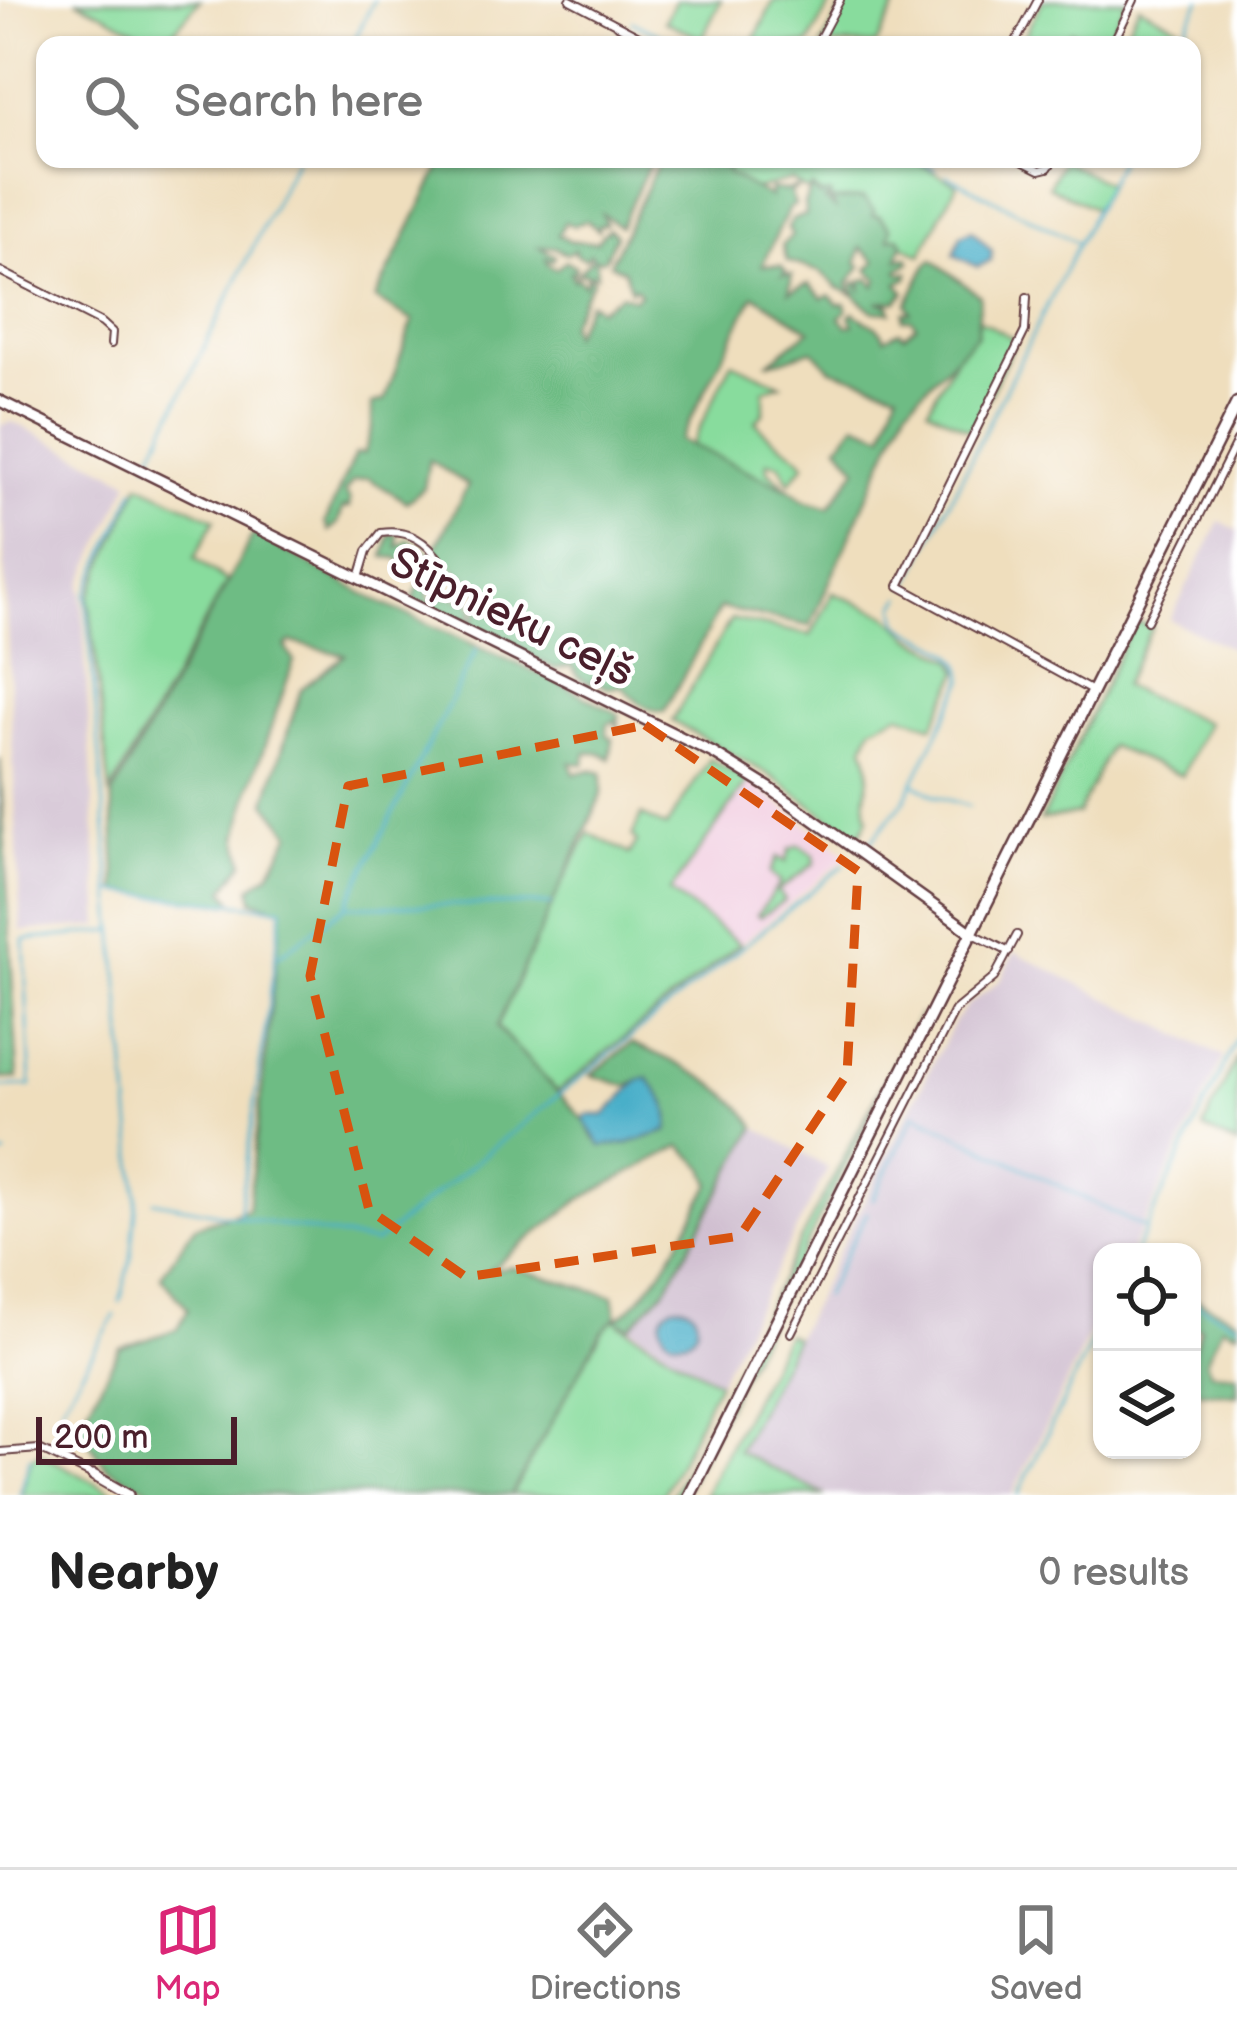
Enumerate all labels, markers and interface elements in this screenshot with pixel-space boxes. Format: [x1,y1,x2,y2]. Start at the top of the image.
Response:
search box [36,36,1201,168]
icon: search [78,69,144,135]
text: Search here [174,75,423,130]
street label: Stīpnieku ceļš [381,537,642,699]
map controls [1093,1243,1201,1459]
button: locate [1093,1243,1201,1351]
button: layers [1093,1351,1201,1459]
scale bar [36,1411,237,1464]
text: 200 m [54,1418,148,1458]
text: Nearby [48,1543,219,1604]
text: 0 results [1038,1550,1189,1597]
tab: Map [154,1897,221,2009]
tab: Directions [529,1897,681,2009]
tab: Saved [990,1897,1083,2009]

